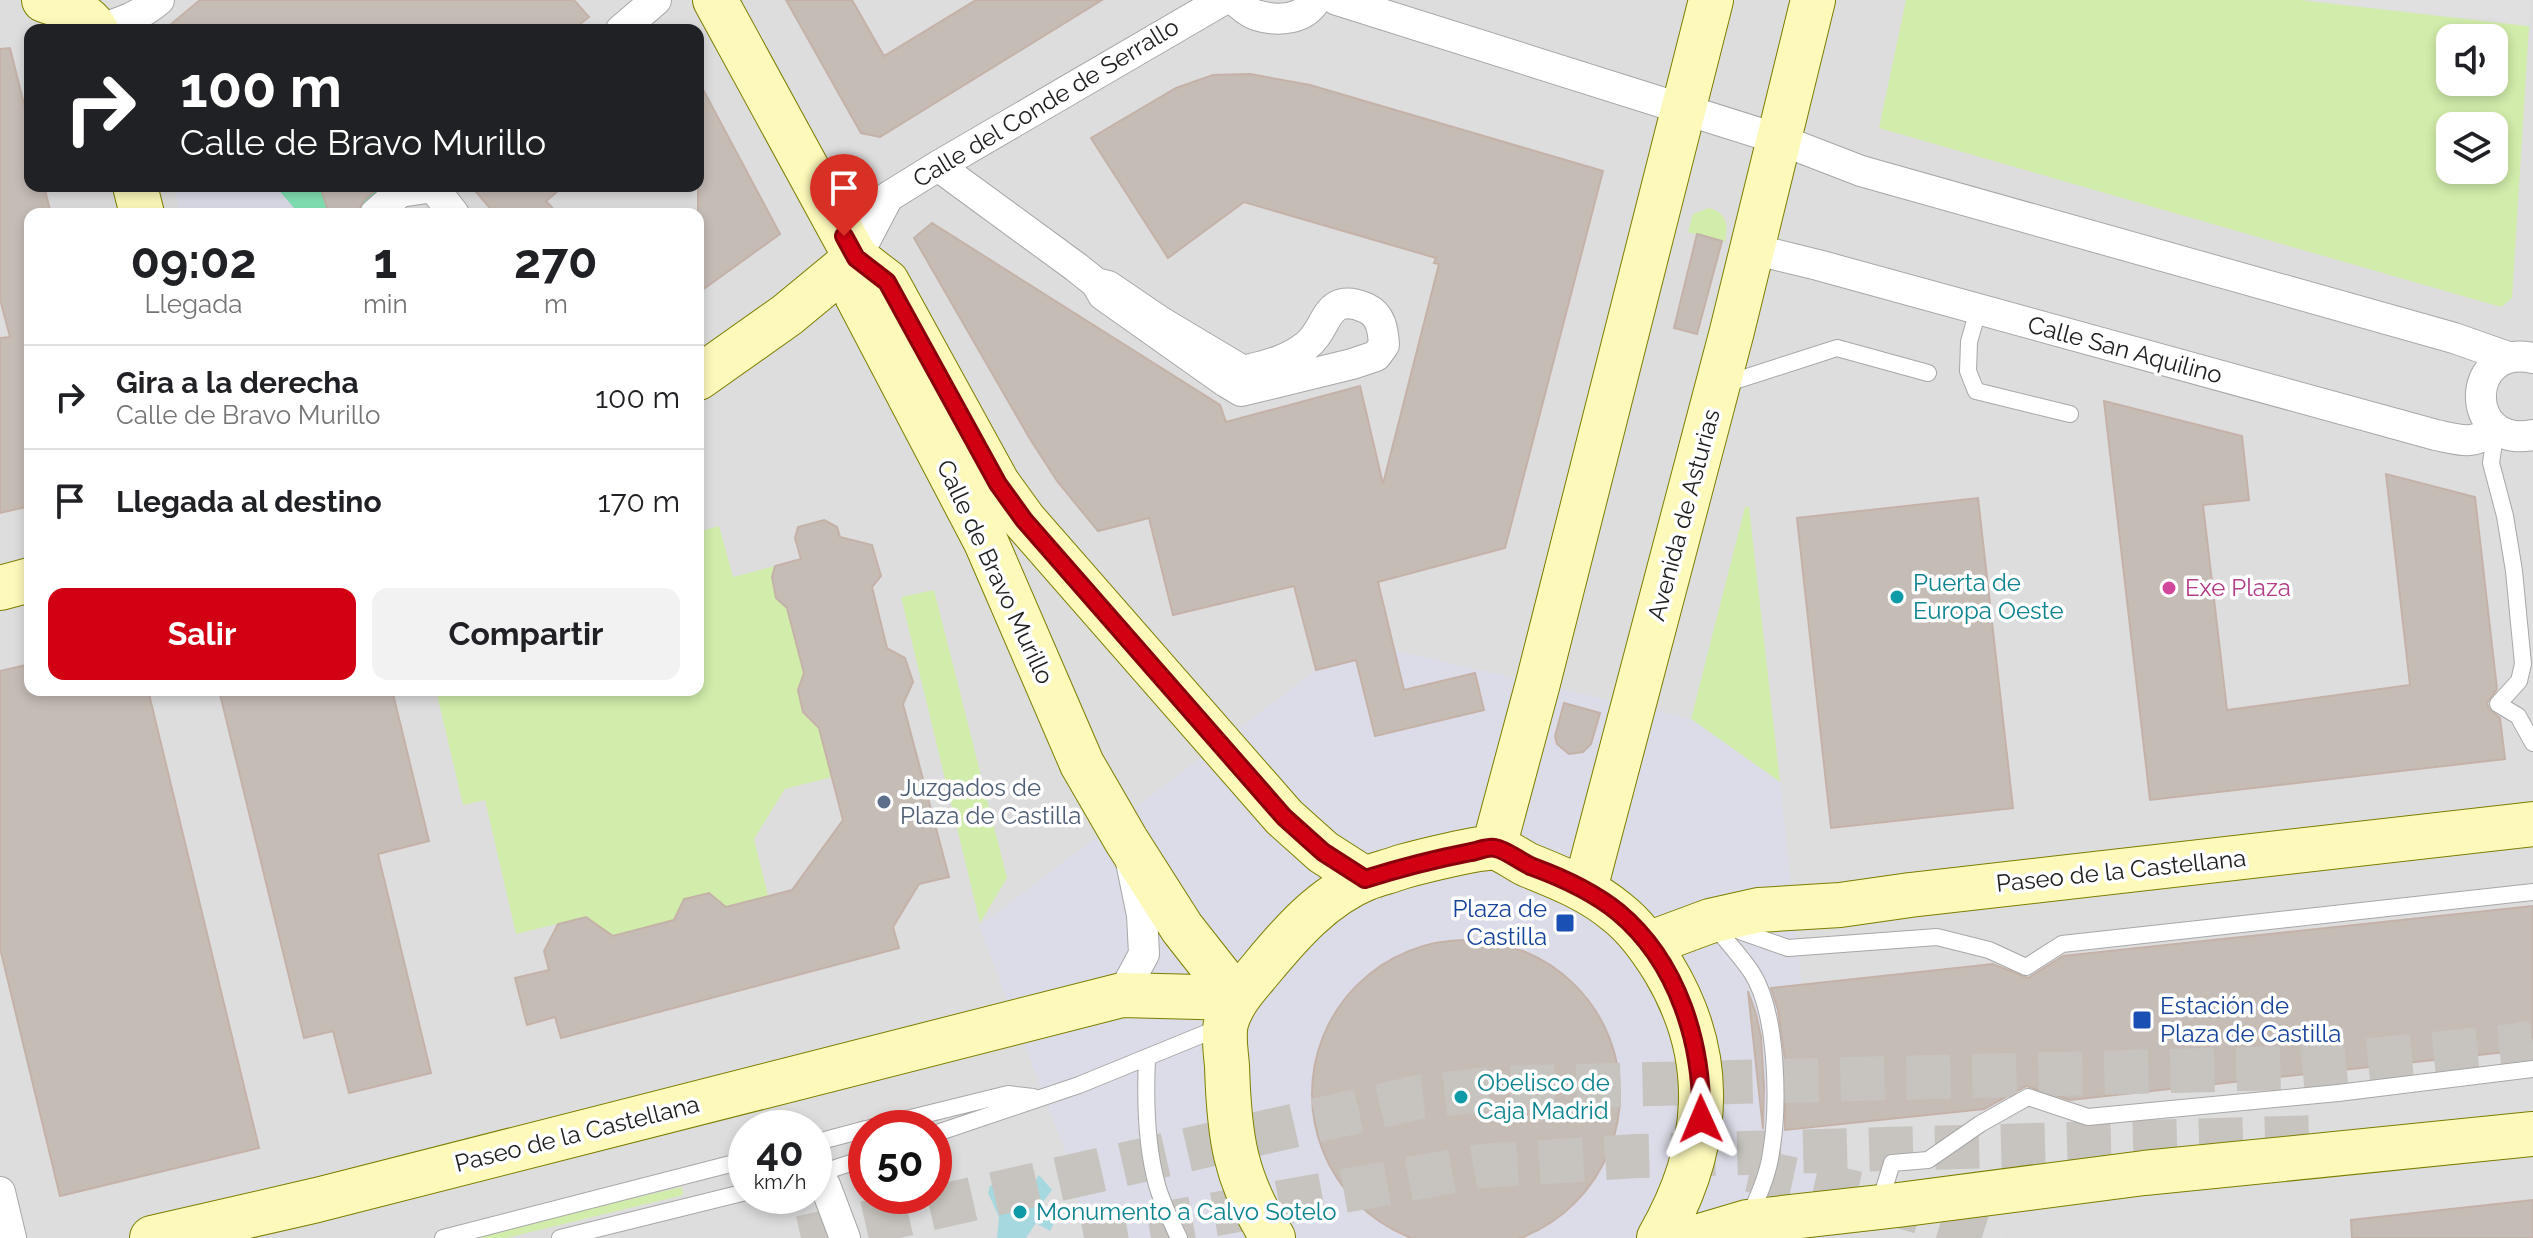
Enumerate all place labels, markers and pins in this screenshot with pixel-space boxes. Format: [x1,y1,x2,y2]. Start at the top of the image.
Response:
pin [810,154,878,236]
place label: Puerta de Europa Oeste [1913,568,2064,625]
place label: Exe Plaza [2185,573,2291,602]
marker: Exe Plaza [2160,579,2178,597]
marker: Puerta de Europa Oeste [1888,588,1906,606]
place label: Juzgados de Plaza de Castilla [900,773,1081,830]
marker: Juzgados de Plaza de Castilla [875,793,893,811]
place label: Plaza de Castilla [1452,894,1547,951]
marker: Plaza de Castilla [1554,912,1576,934]
place label: Estación de Plaza de Castilla [2160,991,2341,1048]
marker: Estación de Plaza de Castilla [2131,1009,2153,1031]
place label: Obelisco de Caja Madrid [1477,1068,1610,1125]
marker: Obelisco de Caja Madrid [1452,1088,1470,1106]
place label: Monumento a Calvo Sotelo [1036,1197,1337,1226]
marker: Monumento a Calvo Sotelo [1011,1203,1029,1221]

